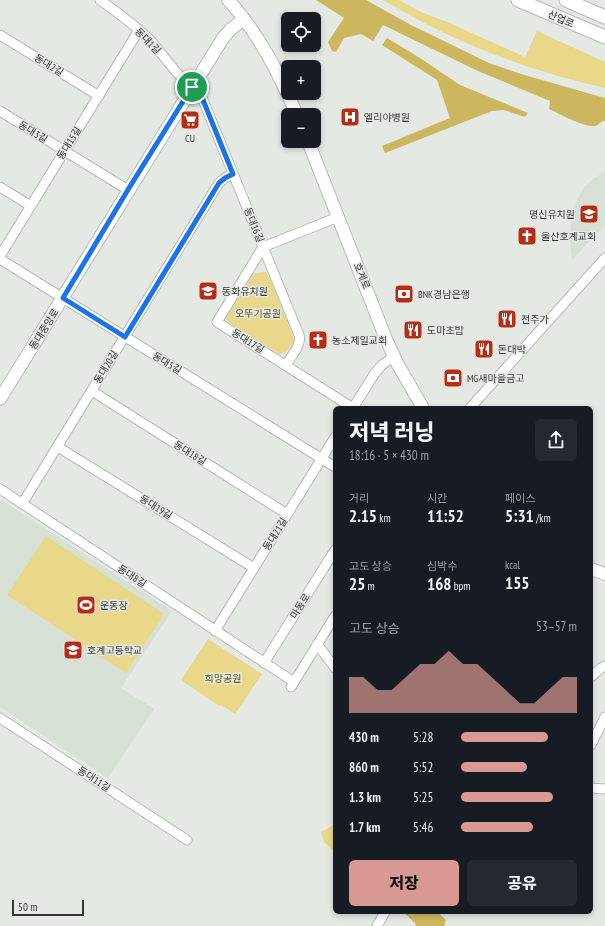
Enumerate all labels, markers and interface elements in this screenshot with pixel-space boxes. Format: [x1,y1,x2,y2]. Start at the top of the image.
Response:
street label: 산업로 [546,8,576,30]
map controls [281,12,321,148]
button: locate [281,12,321,52]
street label: 동대1길 [132,25,164,57]
street label: 동대2길 [32,51,66,79]
button: + [281,60,321,100]
pin [175,70,209,104]
icon: arrive [181,76,203,98]
hospital icon: 엘리야병원 [339,106,361,128]
button: − [281,108,321,148]
supermarket icon: CU [179,109,201,131]
place label: 엘리야병원 [364,111,410,124]
street label: 동대3길 [16,118,50,146]
street label: 동대15길 [54,124,84,162]
place label: CU [185,132,195,145]
school or university icon: 명신유치원 [578,203,600,225]
street label: 동대16길 [241,206,267,244]
place label: 명신유치원 [529,208,575,221]
church icon: 울산호계교회 [516,225,538,247]
place label: 울산호계교회 [541,230,596,243]
street label: 호계로 [351,261,373,291]
school or university icon: 동화유치원 [197,280,219,302]
bank icon: BNK경남은행 [393,283,415,305]
place label: 동화유치원 [222,285,268,298]
place label: BNK경남은행 [418,288,470,301]
street label: 동대중앙로 [26,306,62,352]
park label: 오뚜기공원 [235,307,281,320]
restaurant icon: 전주가 [496,308,518,330]
place label: 전주가 [521,313,549,326]
restaurant icon: 도마초밥 [402,319,424,341]
place label: 도마초밥 [427,324,465,337]
street label: 동대17길 [229,326,267,356]
church icon: 농소제일교회 [307,329,329,351]
place label: 농소제일교회 [332,334,387,347]
restaurant icon: 돈대박 [473,338,495,360]
place label: 돈대박 [498,343,526,356]
street label: 동대20길 [91,348,121,386]
street label: 동대5길 [150,349,184,377]
bank icon: MG새마을금고 [442,367,464,389]
place label: MG새마을금고 [467,372,524,385]
text: 저녁 러닝 [349,418,434,446]
button: share [535,419,577,461]
street label: 동대18길 [171,438,209,468]
text: 18:16 · 5 × 430 m [349,447,429,464]
text: 거리 [349,491,369,505]
text: 시간 [427,491,447,505]
text: 페이스 [505,491,535,505]
street label: 동대19길 [137,492,175,522]
text: 2.15 [349,505,377,527]
text: 11:52 [427,505,464,527]
text: 5:31 [505,505,534,527]
text: km [377,511,391,525]
text: /km [534,511,551,525]
street label: 동대21길 [260,515,290,553]
text: kcal [505,558,520,572]
text: 고도 상승 [349,559,392,573]
text: 심박수 [427,559,457,573]
street label: 동대8길 [115,562,149,590]
text: 155 [505,572,529,594]
text: 25 [349,573,365,595]
text: 168 [427,573,451,595]
text: m [365,579,375,593]
text: bpm [451,579,470,593]
street label: 마동로 [287,591,313,621]
sports icon: 운동장 [75,594,97,616]
place label: 운동장 [100,599,128,612]
text: 53–57 m [536,618,577,635]
text: 고도 상승 [349,620,400,637]
school or university icon: 호계고등학교 [62,639,84,661]
place label: 호계고등학교 [87,644,142,657]
park label: 희망공원 [205,672,241,685]
text: 430 m [349,729,379,746]
text: 5:28 [413,729,433,746]
text: 860 m [349,759,379,776]
text: 5:52 [413,759,433,776]
street label: 동대11길 [75,764,113,794]
text: 1.3 km [349,789,381,806]
text: 5:25 [413,789,433,806]
text: 1.7 km [349,819,380,836]
text: 5:46 [413,819,433,836]
button: 저장 [349,860,459,906]
button: 공유 [467,860,577,906]
scale bar [12,898,84,917]
text: 50 m [18,900,37,914]

